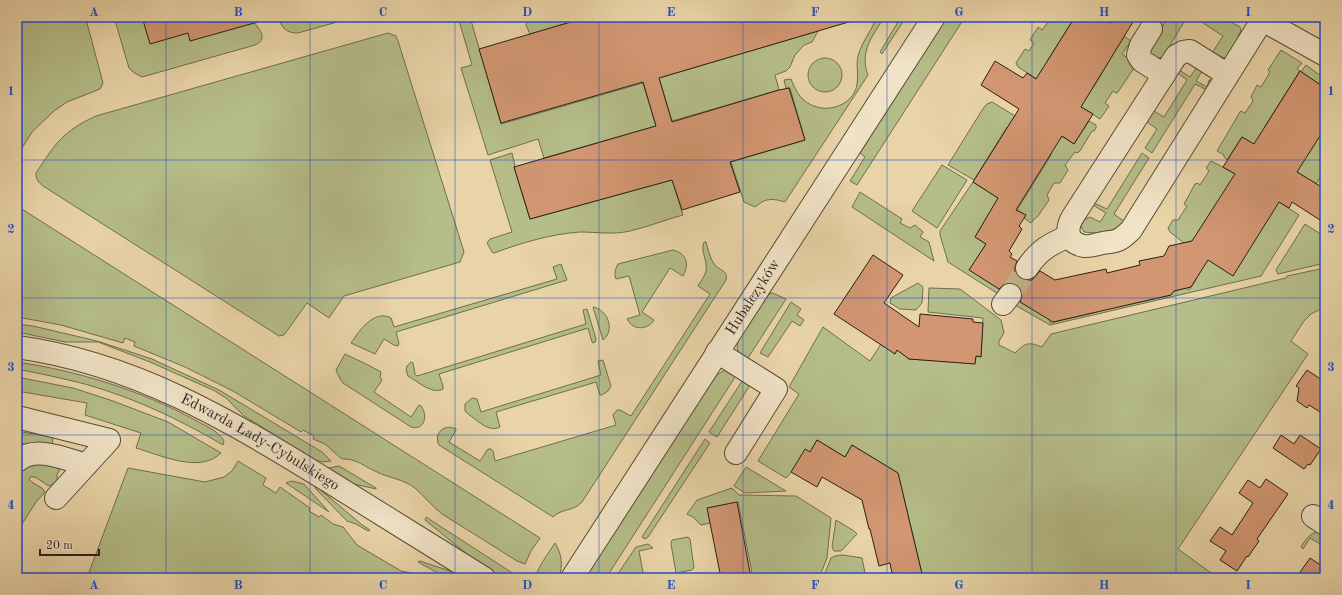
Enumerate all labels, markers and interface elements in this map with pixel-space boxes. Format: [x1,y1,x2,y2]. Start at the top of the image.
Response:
text: A [89,6,99,19]
text: B [233,6,243,19]
text: C [379,6,387,19]
text: D [522,6,532,19]
text: E [667,6,676,19]
text: F [811,6,820,19]
text: G [954,6,964,19]
text: H [1099,6,1110,19]
text: I [1245,6,1251,19]
text: 1 [7,85,15,98]
text: 1 [1327,85,1335,98]
text: 2 [7,223,15,236]
text: 2 [1327,223,1335,236]
street label: Hubalczyków [723,257,783,338]
text: 3 [7,361,15,374]
text: 3 [1327,361,1335,374]
street label: Edwarda Łady-Cybulskiego [178,391,342,494]
text: 4 [7,499,15,512]
text: 4 [1327,499,1335,512]
scale bar [40,531,99,557]
text: 20 m [46,540,73,552]
text: A [89,579,99,592]
text: B [233,579,243,592]
text: C [379,579,387,592]
text: D [522,579,532,592]
text: E [667,579,676,592]
text: F [811,579,820,592]
text: G [954,579,964,592]
text: H [1099,579,1110,592]
text: I [1245,579,1251,592]

